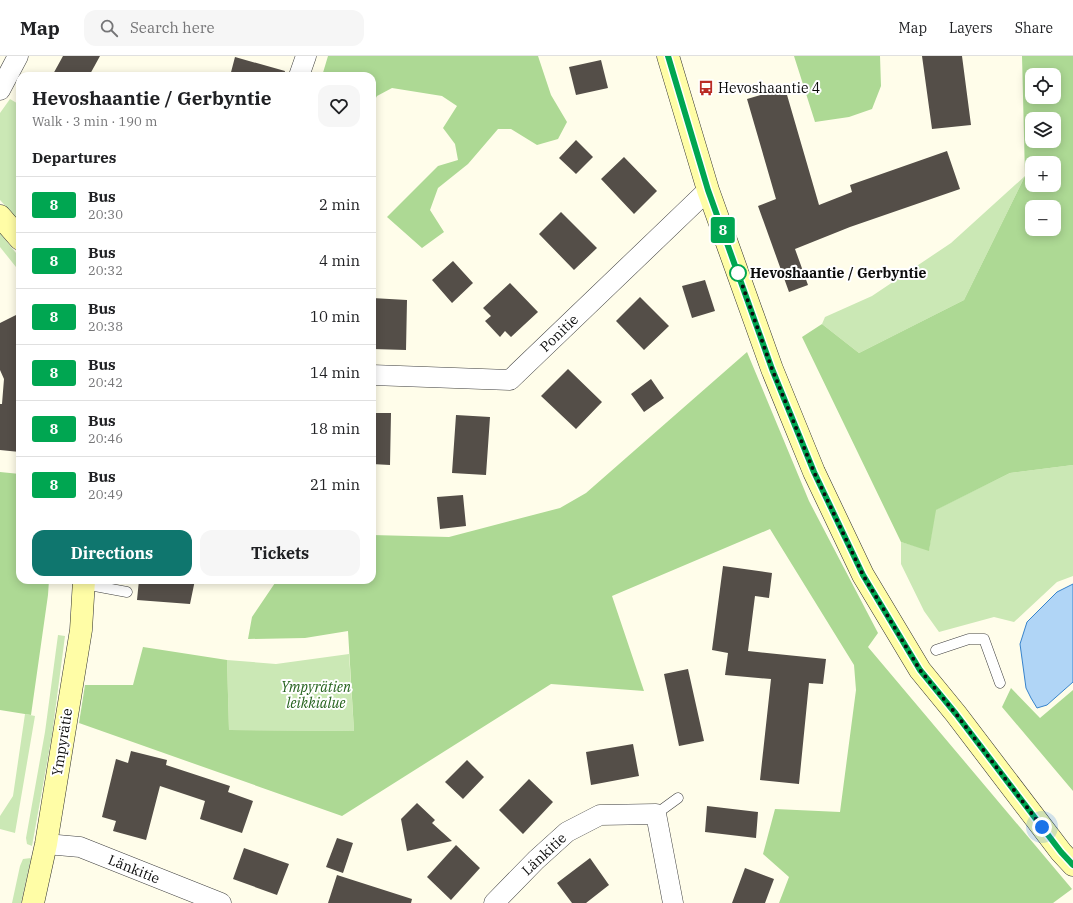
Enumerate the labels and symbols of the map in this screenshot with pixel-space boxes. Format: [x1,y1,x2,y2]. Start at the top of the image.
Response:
bus stop icon: Hevoshaantie 4 [697,79,715,97]
place label: Hevoshaantie 4 [718,79,820,97]
line badge: 8 [710,217,736,243]
marker: Hevoshaantie / Gerbyntie [729,264,747,282]
place label: Hevoshaantie / Gerbyntie [750,264,927,282]
street label: Ponitie [536,310,582,356]
park label: Ympyrätien leikkialue [281,678,351,712]
street label: Ympyrätie [48,707,76,777]
your location [1032,817,1052,837]
street label: Länkitie [518,829,570,879]
street label: Länkitie [105,850,163,888]

